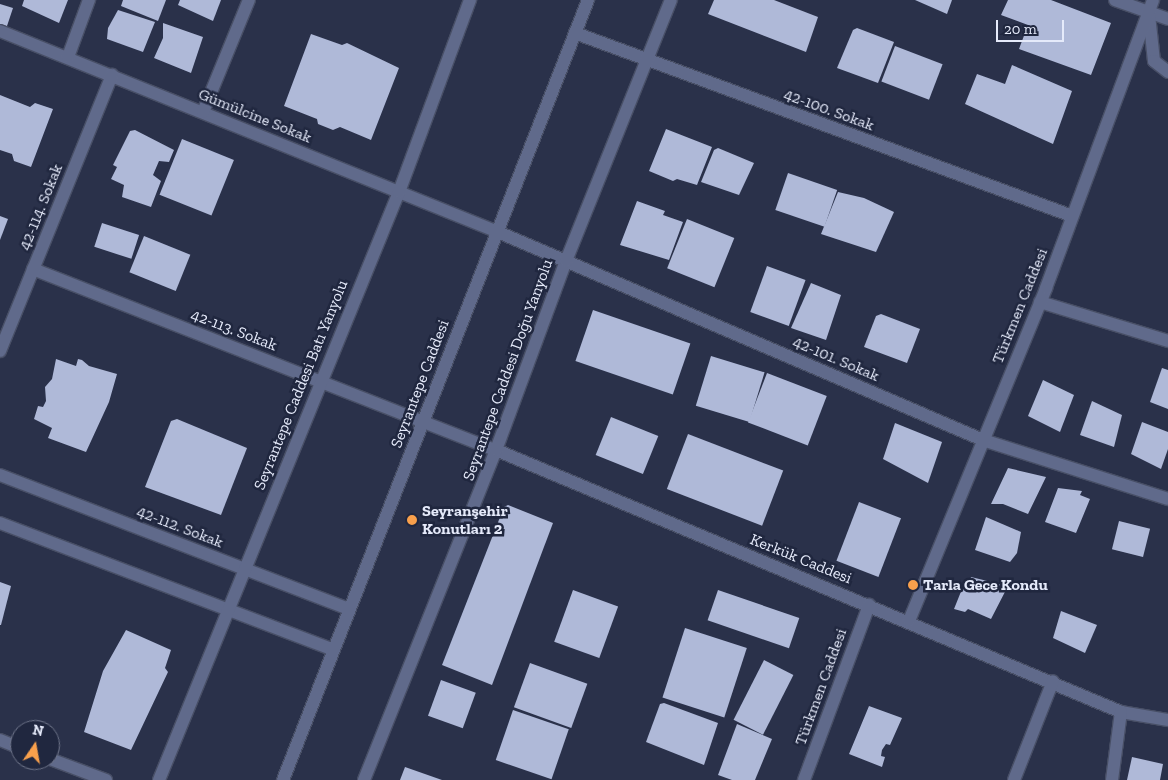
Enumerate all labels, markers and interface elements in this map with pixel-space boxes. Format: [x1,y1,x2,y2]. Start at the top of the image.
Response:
scale bar [998,10,1066,42]
text: 20 m [1004,20,1037,38]
street label: Gümülcine Sokak [196,85,314,147]
street label: 42-100. Sokak [781,85,877,135]
street label: 42-114. Sokak [15,161,67,253]
street label: Türkmen Caddesi [988,246,1052,366]
street label: Seyrantepe Caddesi Doğu Yanyolu [459,256,557,484]
street label: Seyrantepe Caddesi Batı Yanyolu [250,277,352,493]
street label: 42-113. Sokak [188,305,280,355]
street label: Seyrantepe Caddesi [387,317,453,451]
street label: 42-101. Sokak [790,332,882,386]
place label: Seyranşehir Konutları 2 [422,501,508,539]
street label: 42-112. Sokak [134,502,226,552]
marker: Seyranşehir Konutları 2 [406,514,418,526]
street label: Kerkük Caddesi [747,530,855,588]
place label: Tarla Gece Kondu [923,575,1048,595]
marker: Tarla Gece Kondu [907,579,919,591]
street label: Türkmen Caddesi [791,626,851,748]
north arrow [10,720,60,770]
text: N [31,721,45,740]

